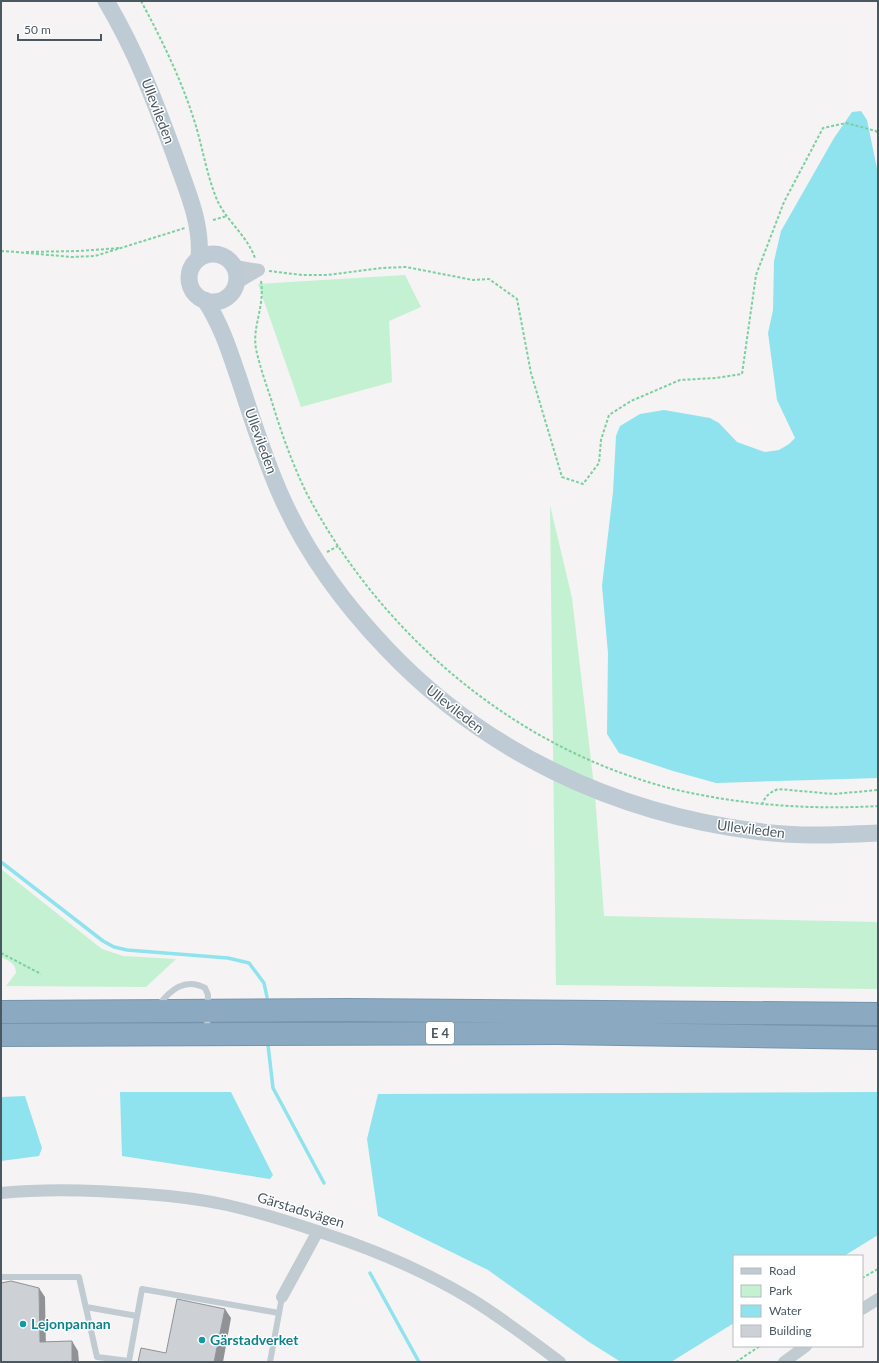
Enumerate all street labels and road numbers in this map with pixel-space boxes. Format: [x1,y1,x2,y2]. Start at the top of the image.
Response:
street label: Ullevileden [138,76,179,146]
street label: Ullevileden [242,406,281,476]
street label: Ullevileden [423,681,487,736]
street label: Ullevileden [716,816,786,841]
road number: E 4 [426,1022,454,1044]
street label: Gärstadsvägen [255,1188,347,1231]

